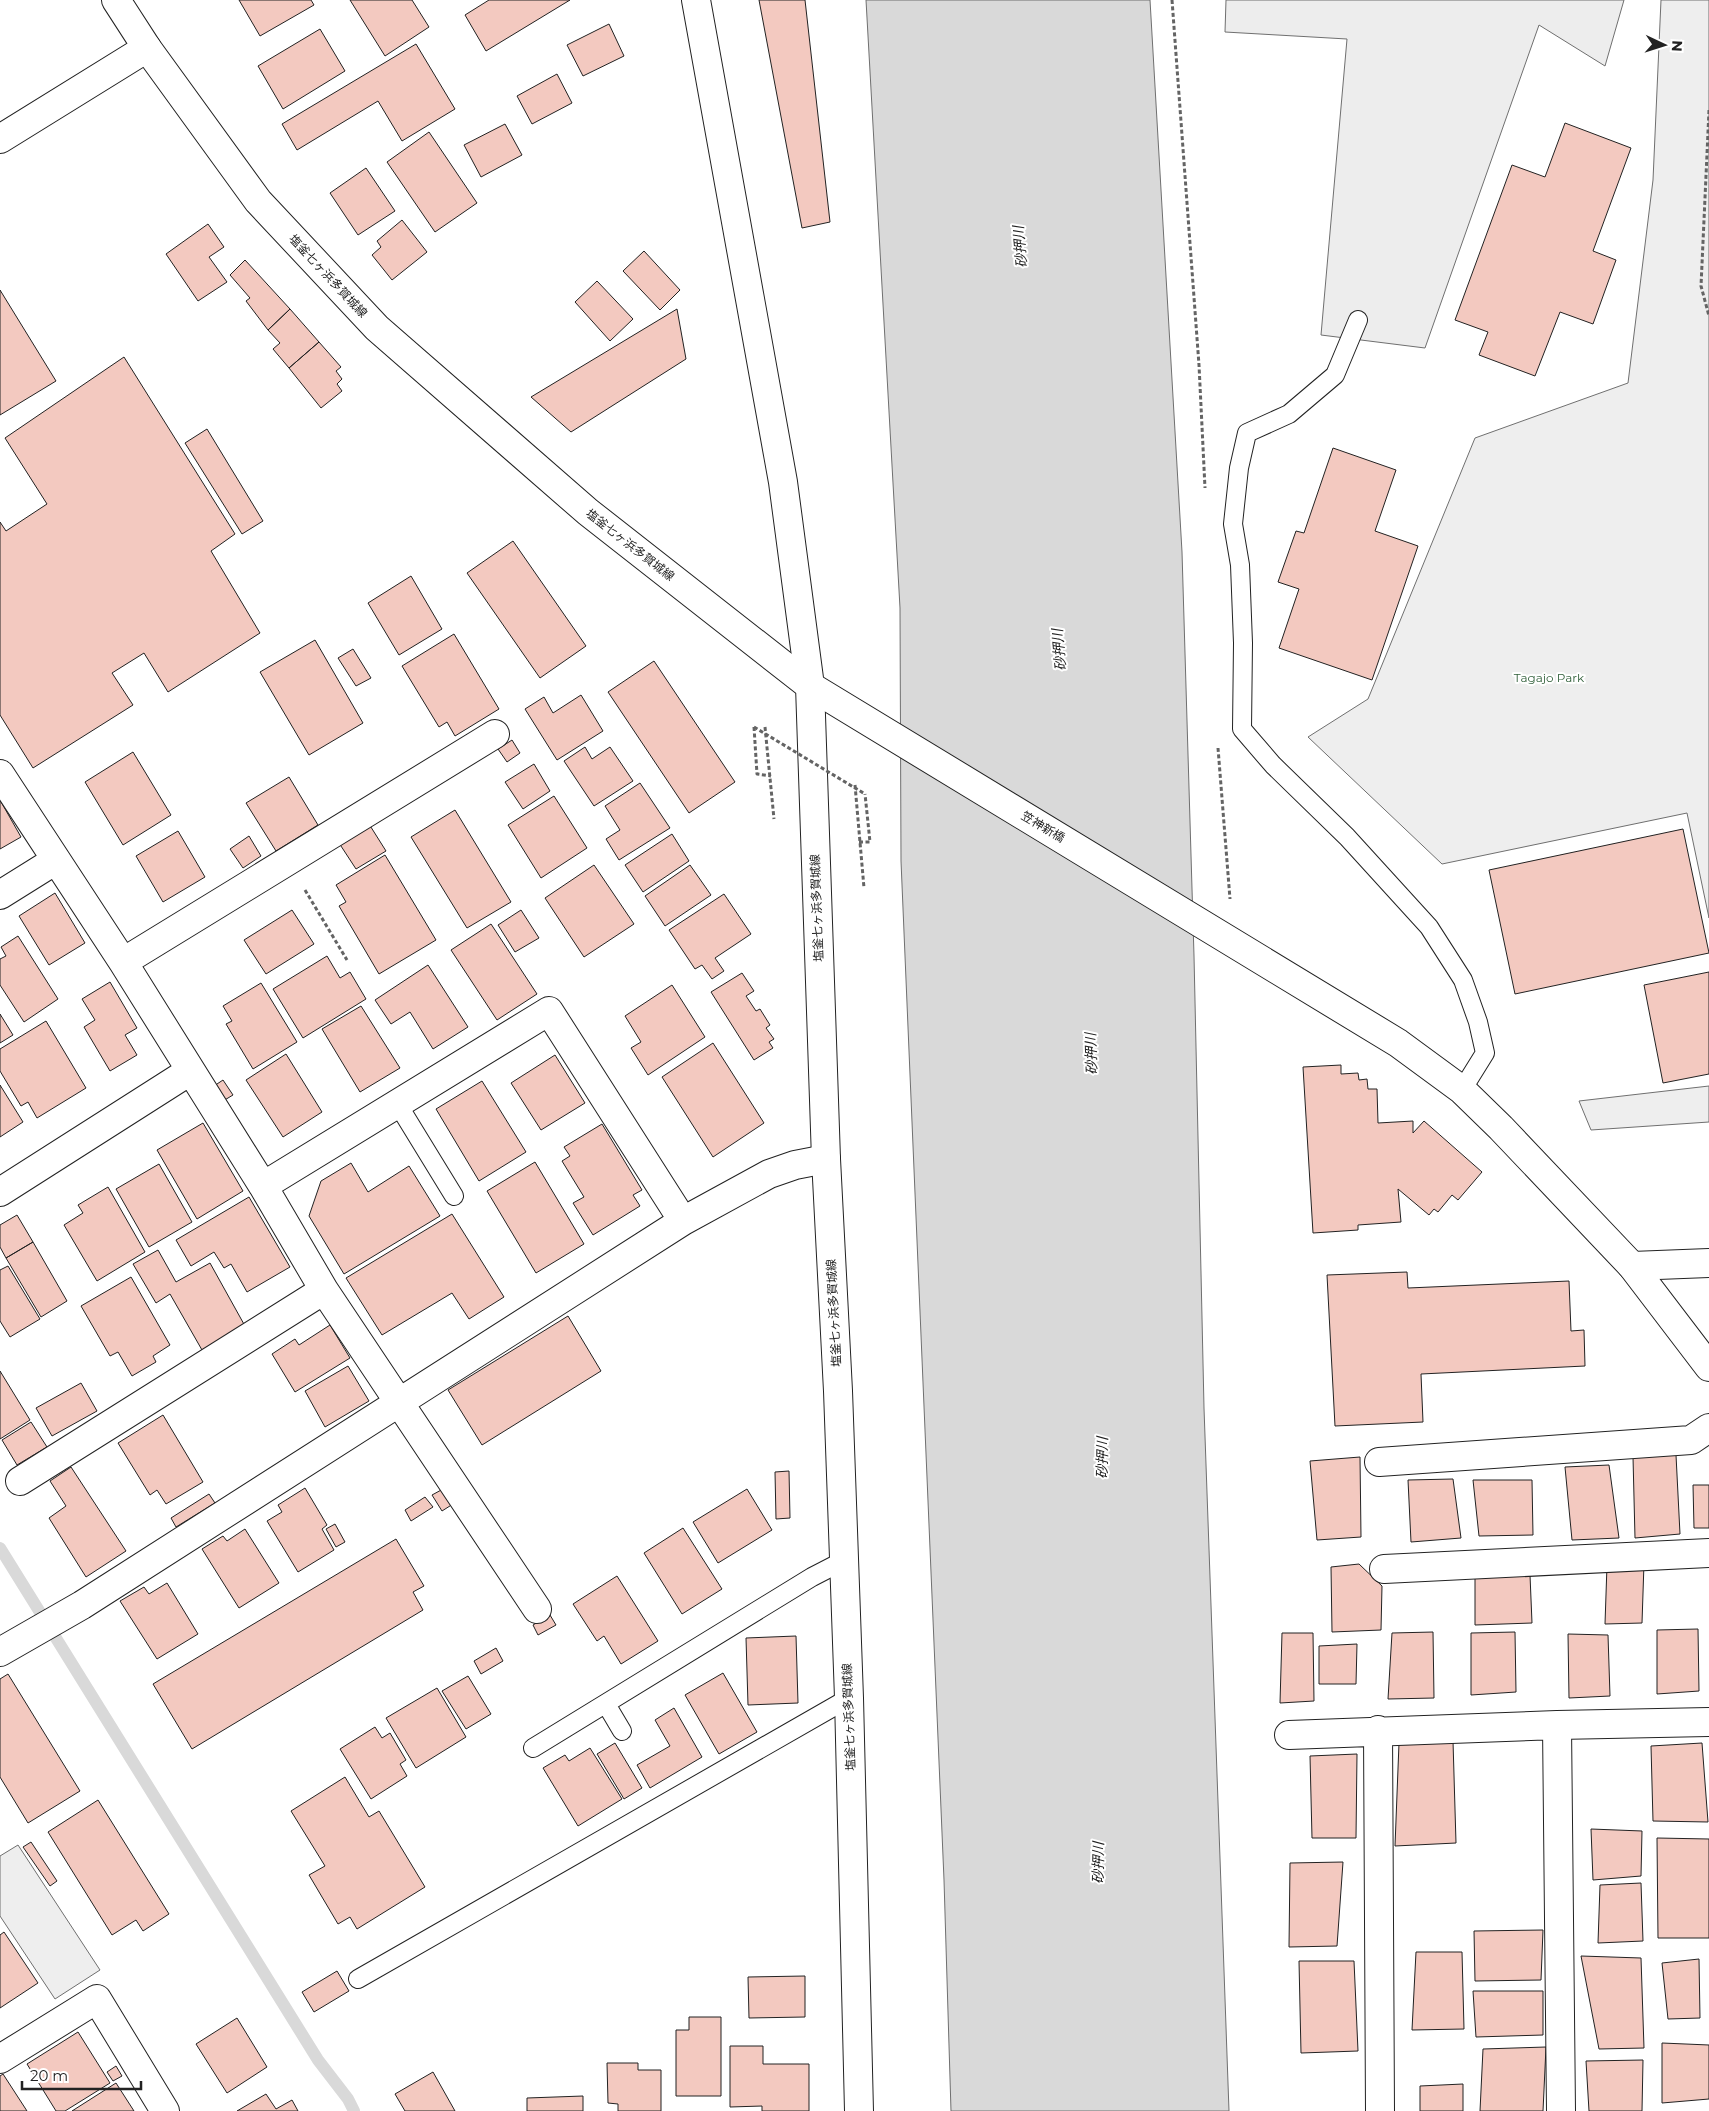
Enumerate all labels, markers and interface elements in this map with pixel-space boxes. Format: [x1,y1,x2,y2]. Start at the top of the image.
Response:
north arrow [1639,20,1689,70]
text: N [1668,40,1686,52]
water label: 砂押川 [1009,223,1031,269]
street label: 塩釜七ヶ浜多賀城線 [286,231,371,320]
street label: 塩釜七ヶ浜多賀城線 [583,505,677,584]
water label: 砂押川 [1048,626,1070,672]
park label: Tagajo Park [1514,670,1585,685]
street label: 笠神新橋 [1019,808,1068,845]
street label: 塩釜七ヶ浜多賀城線 [807,854,826,962]
water label: 砂押川 [1081,1031,1101,1075]
street label: 塩釜七ヶ浜多賀城線 [823,1259,844,1367]
water label: 砂押川 [1093,1435,1111,1479]
street label: 塩釜七ヶ浜多賀城線 [839,1663,858,1771]
water label: 砂押川 [1089,1840,1107,1884]
scale bar [22,2058,141,2090]
text: 20 m [30,2066,68,2085]

